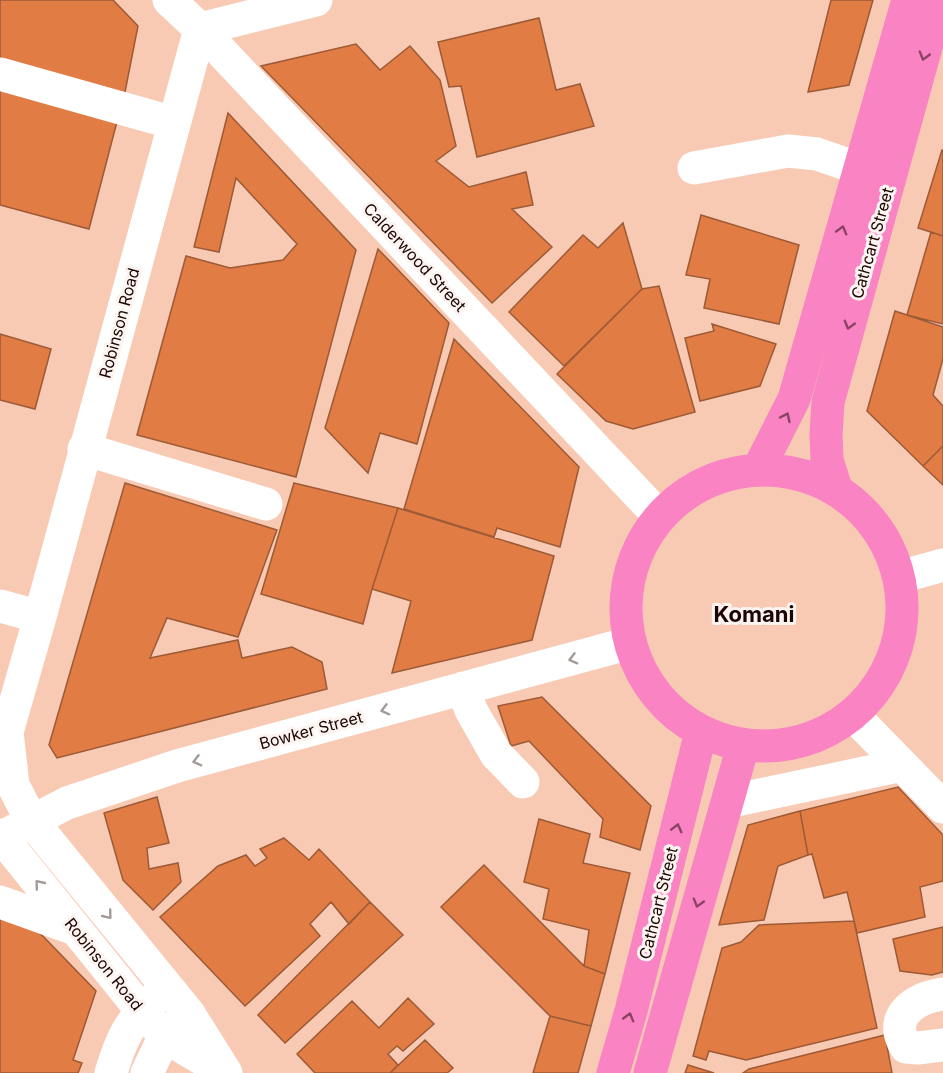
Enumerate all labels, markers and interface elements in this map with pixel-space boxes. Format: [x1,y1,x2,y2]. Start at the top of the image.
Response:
one-way arrow [919,50,931,61]
street label: Cathcart Street [847,185,897,301]
street label: Calderwood Street [360,199,470,315]
one-way arrow [835,225,848,235]
street label: Robinson Road [95,266,143,380]
one-way arrow [844,319,856,330]
one-way arrow [779,412,791,423]
district label: Komani [714,601,794,627]
one-way arrow [568,651,578,664]
one-way arrow [380,702,390,715]
street label: Bowker Street [257,707,365,753]
one-way arrow [192,753,202,766]
one-way arrow [670,823,683,833]
street label: Cathcart Street [634,845,682,961]
one-way arrow [35,880,46,891]
one-way arrow [693,897,705,908]
one-way arrow [101,908,112,919]
street label: Robinson Road [61,914,147,1014]
one-way arrow [622,1012,634,1023]

